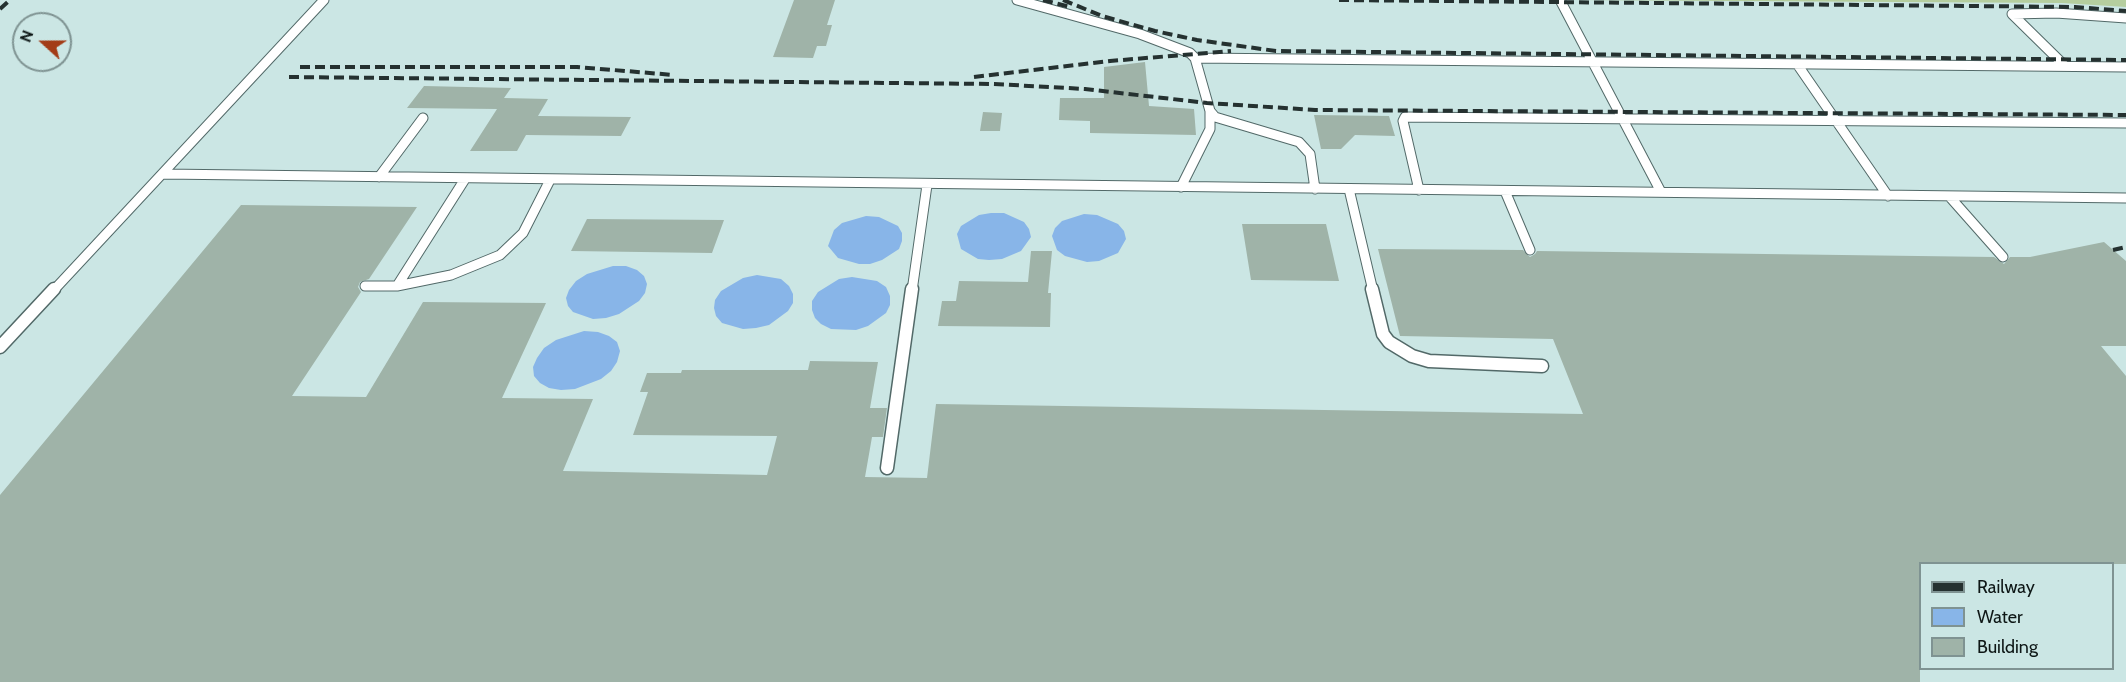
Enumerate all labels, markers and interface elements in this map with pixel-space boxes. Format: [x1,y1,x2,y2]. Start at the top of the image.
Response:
north arrow [12,12,72,72]
text: N [16,27,37,45]
legend [1919,562,2114,670]
text: Railway [1977,576,2035,598]
text: Water [1977,606,2023,628]
text: Building [1977,636,2038,658]

